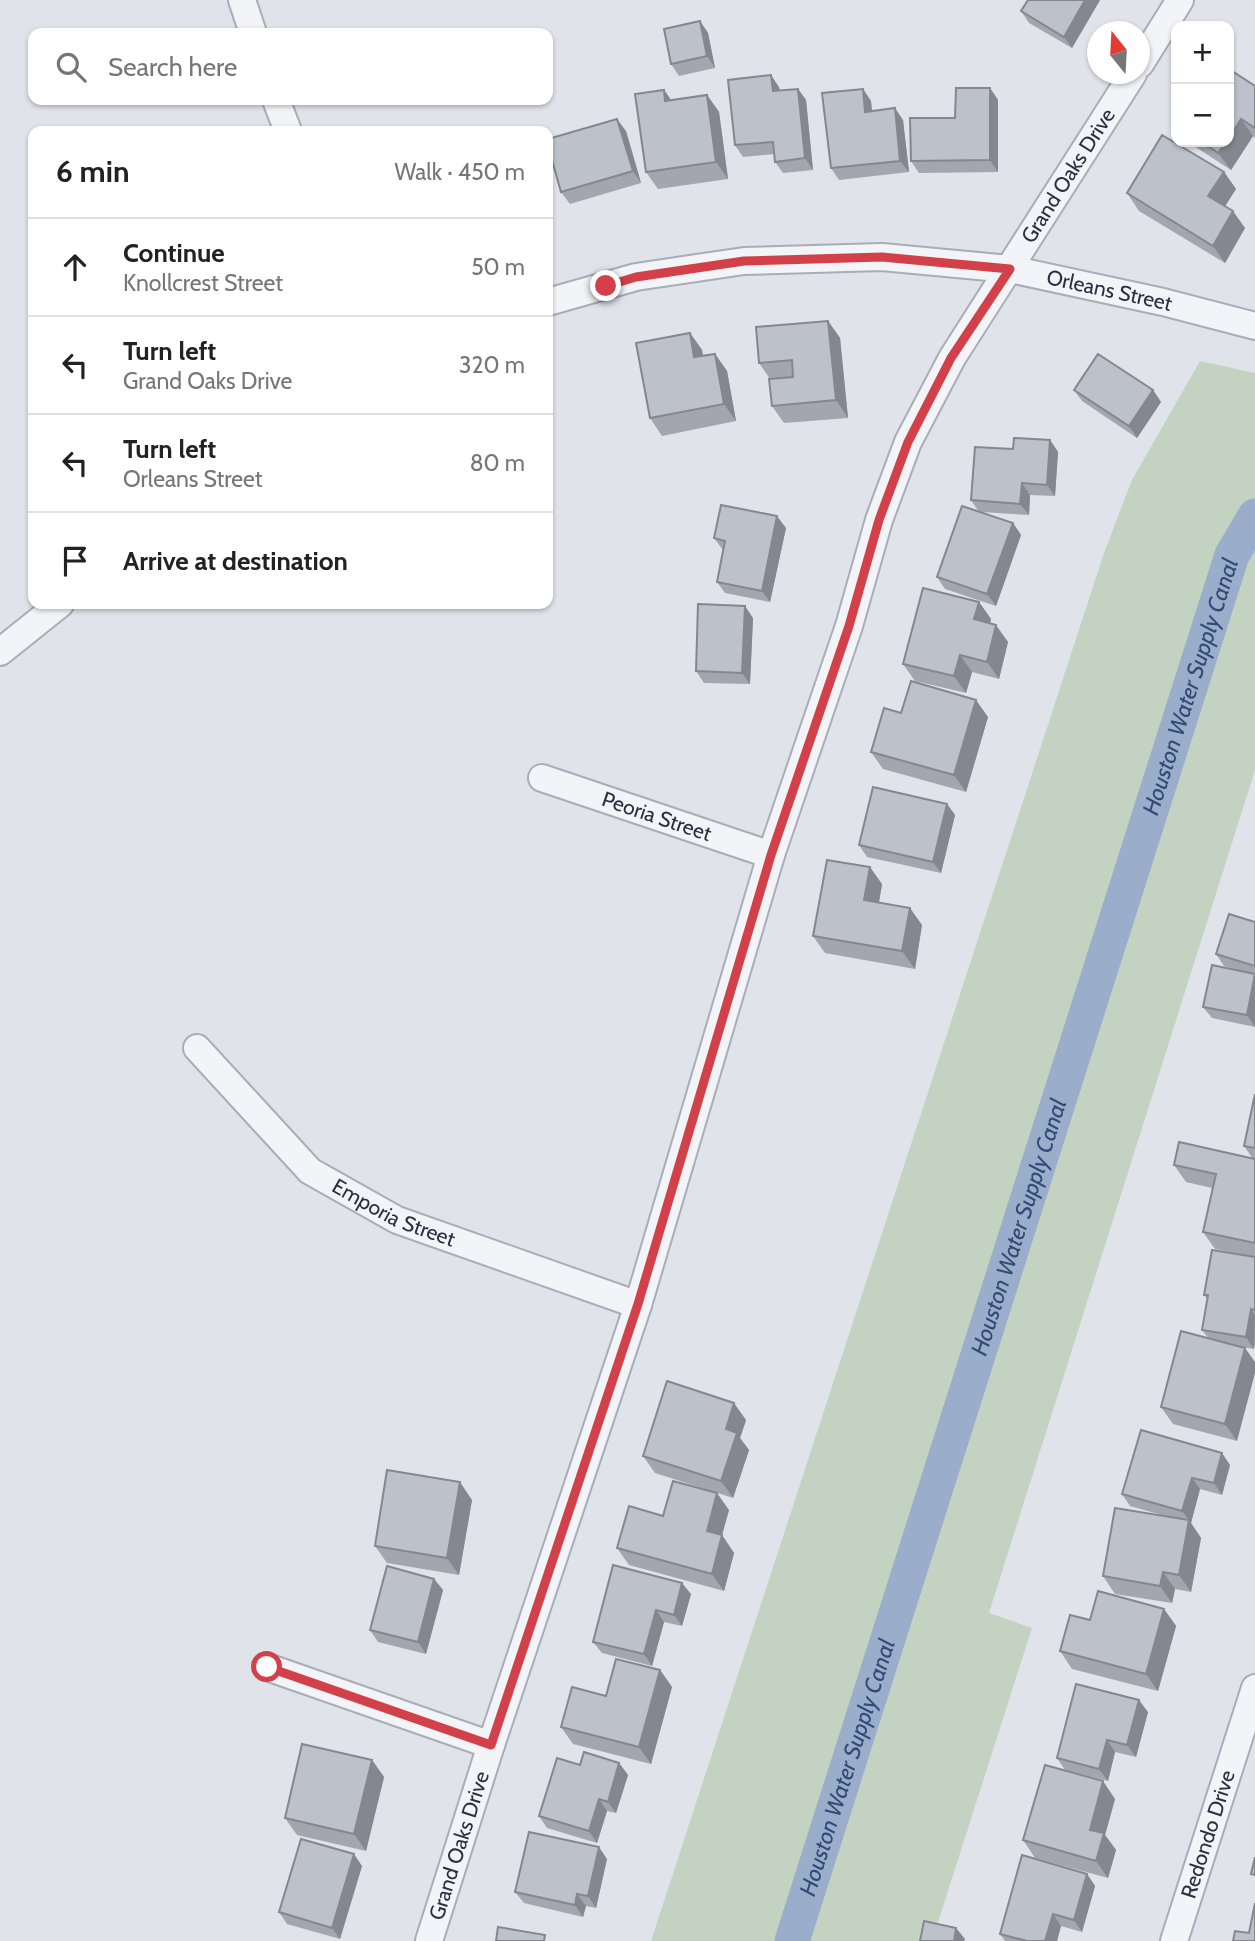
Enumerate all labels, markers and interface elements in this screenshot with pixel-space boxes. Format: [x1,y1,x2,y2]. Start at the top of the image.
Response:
north arrow [1087,21,1150,84]
map controls [1171,21,1234,147]
button: + [1171,21,1234,84]
search box [28,28,553,105]
icon: search [52,48,90,86]
text: Search here [108,51,237,83]
button: − [1171,84,1234,147]
street label: Grand Oaks Drive [1016,103,1120,247]
text: 6 min [56,153,129,190]
text: Walk · 450 m [394,158,525,186]
text: Continue [123,237,225,269]
icon: ahead [56,248,94,286]
text: 50 m [471,253,525,281]
street label: Orleans Street [1045,264,1175,316]
text: Knollcrest Street [123,269,283,297]
route end [590,270,621,301]
text: Turn left [123,335,216,367]
icon: left [56,346,94,384]
text: 320 m [459,351,525,379]
text: Grand Oaks Drive [123,367,292,395]
text: Turn left [123,433,216,465]
icon: left [56,444,94,482]
text: 80 m [470,449,525,477]
text: Orleans Street [123,465,263,493]
icon: arrive [56,542,94,580]
text: Arrive at destination [123,545,348,577]
water label: Houston Water Supply Canal [1136,554,1244,818]
street label: Peoria Street [599,786,715,846]
water label: Houston Water Supply Canal [965,1095,1073,1359]
street label: Emporia Street [328,1173,459,1251]
water label: Houston Water Supply Canal [793,1635,901,1899]
route start [251,1651,282,1682]
street label: Redondo Drive [1175,1767,1240,1901]
street label: Grand Oaks Drive [423,1768,494,1923]

